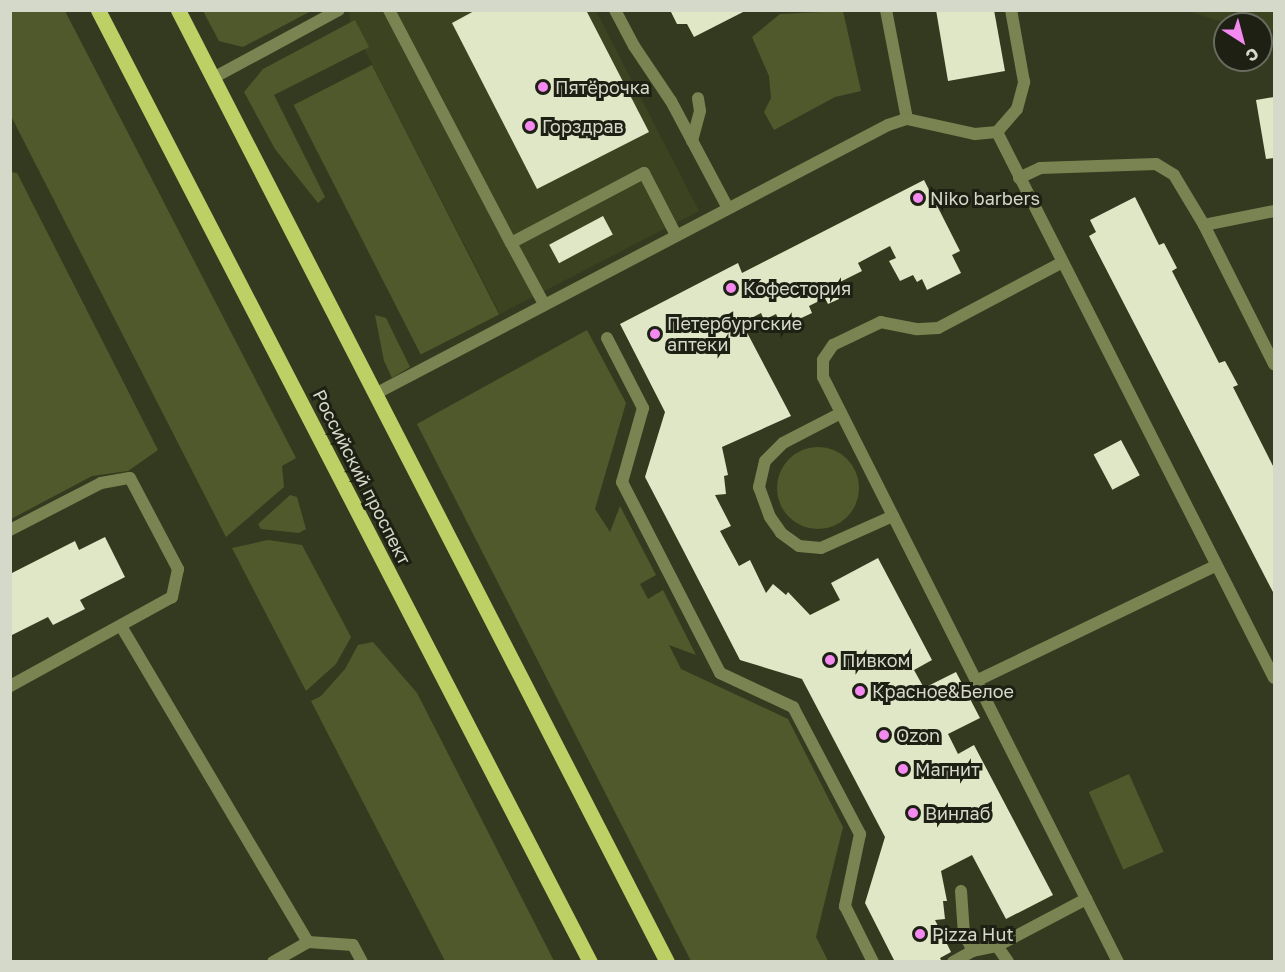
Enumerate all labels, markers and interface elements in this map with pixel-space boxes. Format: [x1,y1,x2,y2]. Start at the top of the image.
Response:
north arrow [1213,12,1273,72]
text: С [1242,44,1263,66]
place label: Пятёрочка [555,76,650,98]
marker: Пятёрочка [536,80,550,94]
place label: Горздрав [542,115,624,137]
marker: Горздрав [523,119,537,133]
place label: Niko barbers [930,187,1040,209]
marker: Niko barbers [911,191,925,205]
place label: Кофестория [743,277,851,299]
marker: Кофестория [724,281,738,295]
place label: Петербургские аптеки [667,313,802,356]
marker: Петербургские аптеки [648,327,662,341]
street label: Российский проспект [308,386,416,568]
place label: Пивком [842,649,910,671]
marker: Пивком [823,653,837,667]
place label: Красное&Белое [872,680,1014,702]
marker: Красное&Белое [853,684,867,698]
place label: Ozon [896,724,940,746]
marker: Ozon [877,728,891,742]
place label: Магнит [915,758,980,780]
marker: Магнит [896,762,910,776]
place label: Винлаб [925,802,990,824]
marker: Винлаб [906,806,920,820]
place label: Pizza Hut [932,923,1014,945]
marker: Pizza Hut [913,927,927,941]

